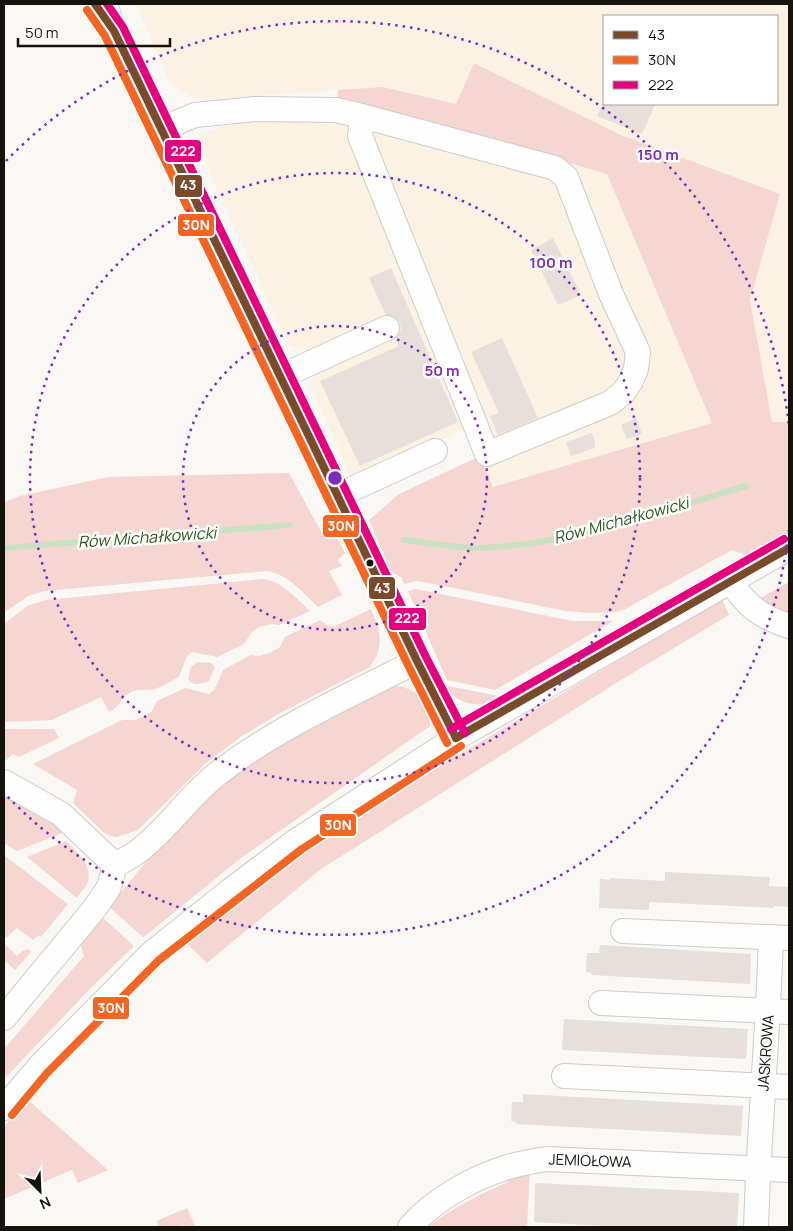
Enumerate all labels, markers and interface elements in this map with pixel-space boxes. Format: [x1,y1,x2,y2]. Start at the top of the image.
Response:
scale bar [18,15,170,47]
legend [603,15,778,105]
text: 50 m [25,22,59,43]
text: 43 [648,24,665,45]
text: 30N [648,49,676,70]
text: 222 [648,74,674,95]
line badge: 222 [164,139,202,163]
text: 222 [170,141,196,160]
text: 150 m [637,144,679,165]
line badge: 43 [174,174,203,198]
text: 43 [180,175,196,194]
line badge: 30N [177,213,215,237]
text: 30N [182,215,210,234]
text: 100 m [530,252,572,273]
text: 50 m [424,360,460,381]
centre of rings [326,469,344,487]
water label: Rów Michałkowicki [551,491,693,549]
line badge: 30N [322,514,360,538]
text: 30N [327,516,355,535]
water label: Rów Michałkowicki [77,521,219,553]
unlabelled marker [365,558,375,568]
line badge: 43 [368,576,396,600]
text: 43 [374,578,390,597]
line badge: 222 [388,607,427,631]
text: 222 [394,608,420,627]
line badge: 30N [319,813,357,837]
text: 30N [324,815,352,834]
line badge: 30N [92,996,130,1020]
text: 30N [97,998,125,1017]
street label: JASKROWA [752,1014,779,1092]
street label: JEMIOŁOWA [548,1149,632,1172]
north arrow [15,1166,65,1216]
text: N [37,1193,54,1214]

